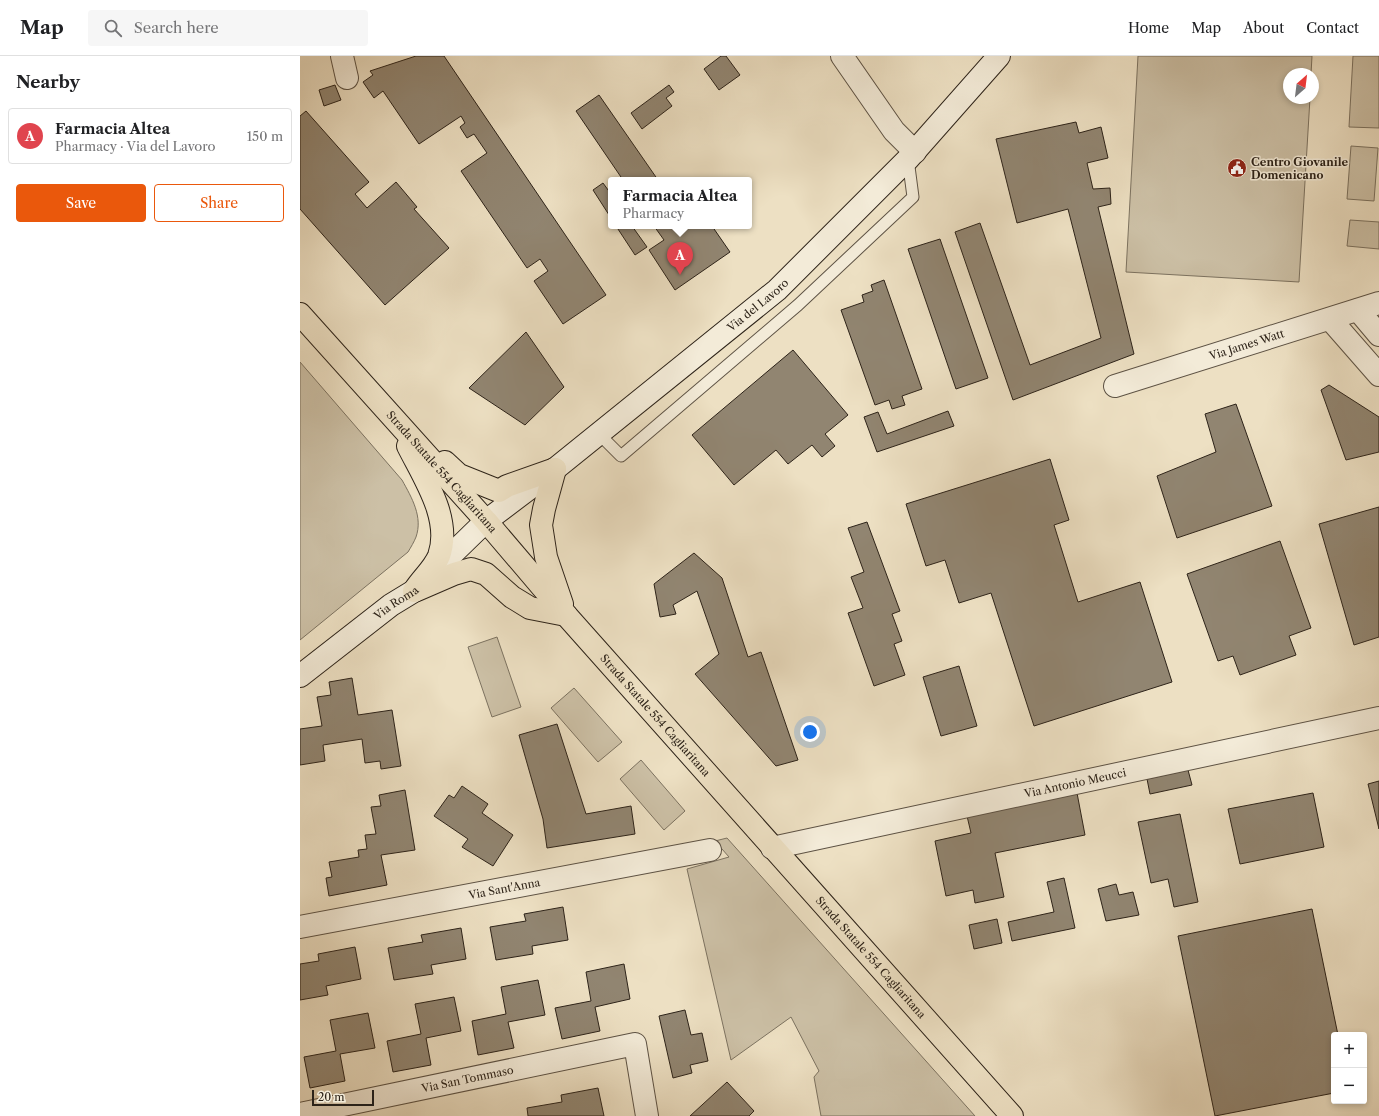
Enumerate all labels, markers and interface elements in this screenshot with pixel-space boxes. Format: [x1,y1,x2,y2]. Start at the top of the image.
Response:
search box [88,10,368,46]
text: Map [20,16,64,39]
icon: search [102,17,124,39]
text: Search here [134,18,219,37]
text: Home [1128,19,1169,37]
text: Map [1191,19,1221,37]
text: About [1243,19,1284,37]
text: Contact [1306,19,1359,37]
north arrow [1283,68,1319,104]
text: Nearby [16,72,80,92]
text: Farmacia Altea [55,119,170,138]
text: A [25,128,35,144]
text: 150 m [247,128,283,144]
text: Pharmacy · Via del Lavoro [55,138,216,154]
place label: Centro Giovanile Domenicano [1251,155,1349,182]
public building icon: Centro Giovanile Domenicano [1226,157,1248,179]
popup [608,177,752,229]
button: Save [16,184,146,222]
button: Share [154,184,284,222]
text: Farmacia Altea [622,186,738,205]
text: Pharmacy [622,205,684,221]
pin: A [667,242,693,275]
street label: Via del Lavoro [724,275,792,335]
street label: Via James Watt [1206,326,1286,363]
street label: Strada Statale 554 Cagliaritana [383,408,500,536]
street label: Via Roma [370,583,422,623]
street label: Strada Statale 554 Cagliaritana [597,651,713,779]
your location [800,722,820,742]
street label: Via Antonio Meucci [1022,765,1128,801]
street label: Via Sant'Anna [467,875,542,902]
street label: Strada Statale 554 Cagliaritana [813,893,929,1021]
map controls [1331,1032,1367,1104]
button: + [1331,1032,1367,1068]
street label: Via San Tommaso [419,1063,515,1096]
button: − [1331,1068,1367,1104]
scale bar [312,1088,374,1107]
text: 20 m [318,1090,344,1104]

